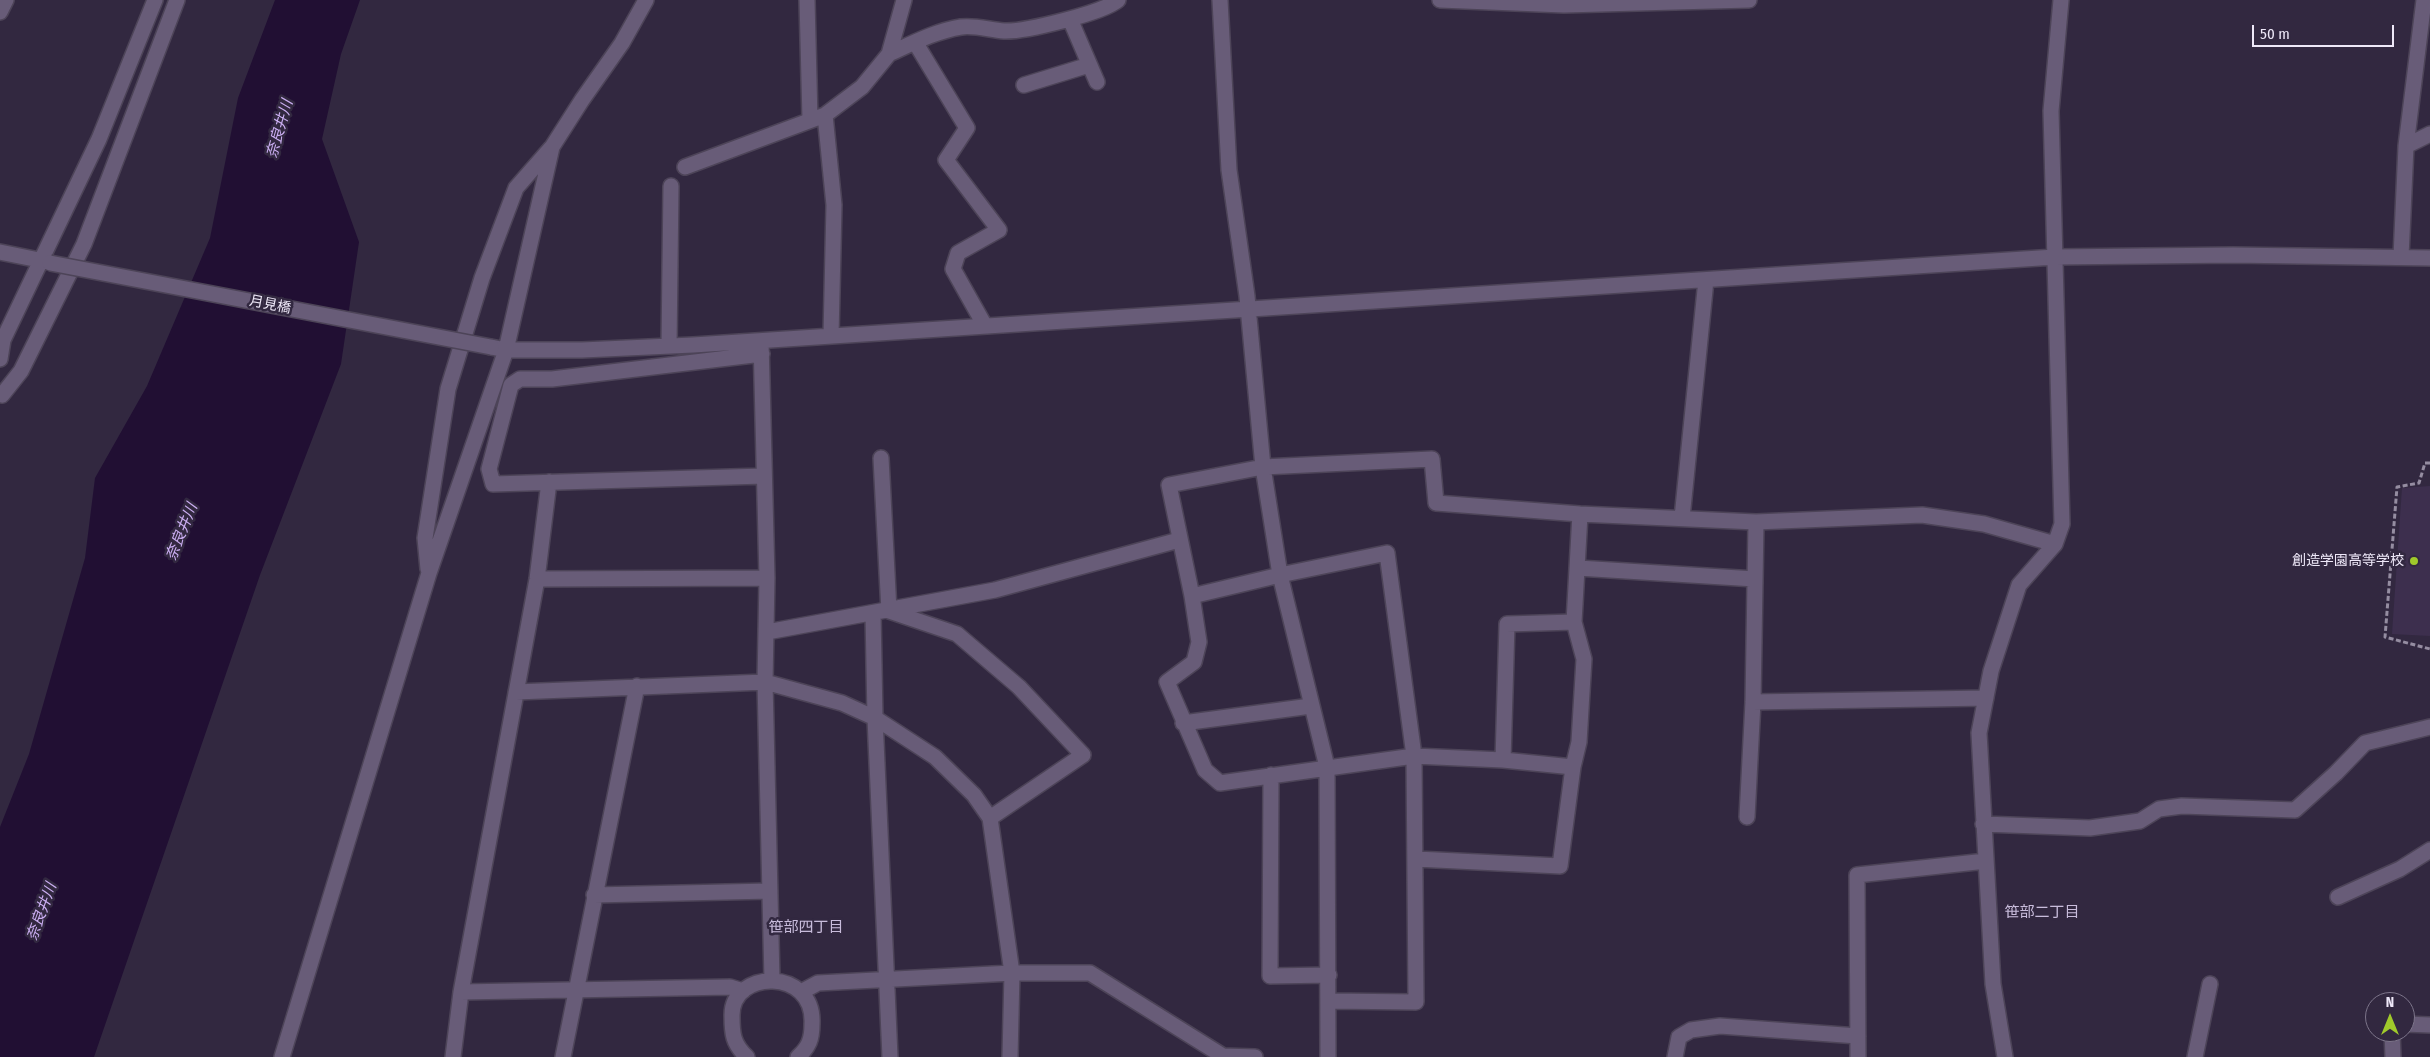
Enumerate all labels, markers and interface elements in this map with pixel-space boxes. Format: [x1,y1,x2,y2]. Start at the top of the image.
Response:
scale bar [2255,15,2398,47]
text: 50 m [2260,25,2290,43]
water label: 奈良井川 [263,98,297,160]
street label: 月見橋 [248,293,292,317]
water label: 奈良井川 [162,501,202,563]
place label: 創造学園高等学校 [2292,553,2404,569]
marker: 創造学園高等学校 [2408,555,2420,567]
water label: 奈良井川 [23,881,61,943]
district label: 笹部二丁目 [2005,904,2079,922]
district label: 笹部四丁目 [769,919,843,937]
north arrow [2365,992,2415,1042]
text: N [2386,994,2394,1011]

